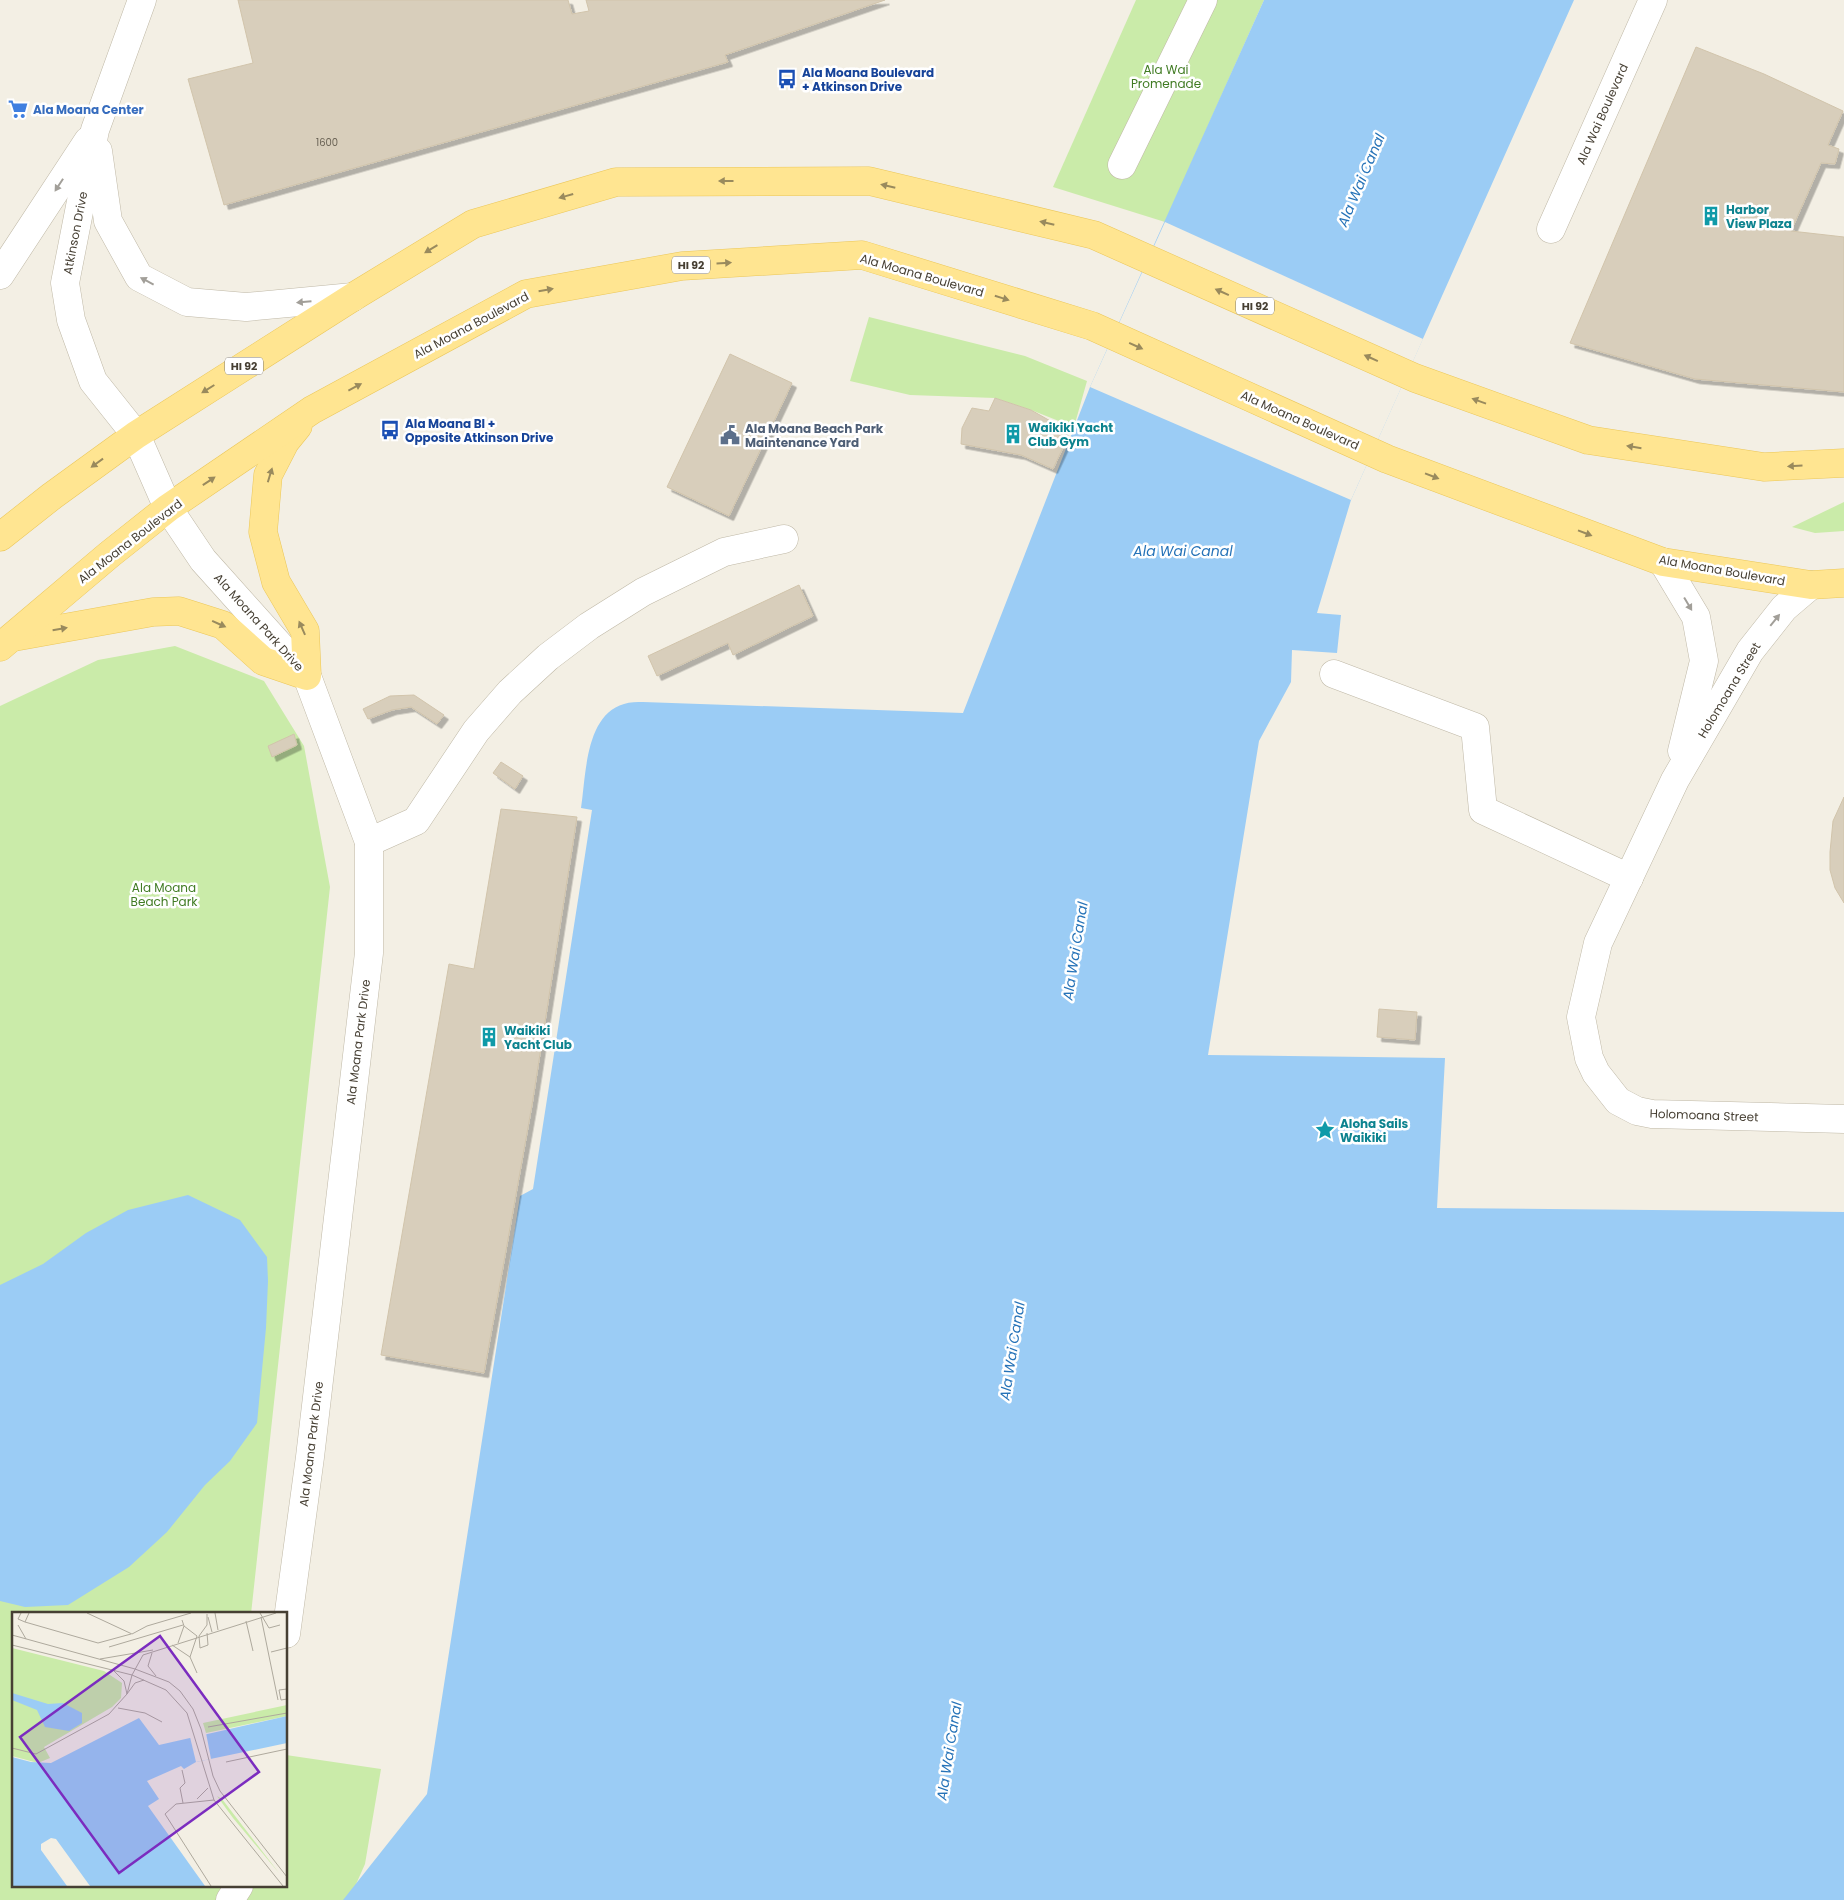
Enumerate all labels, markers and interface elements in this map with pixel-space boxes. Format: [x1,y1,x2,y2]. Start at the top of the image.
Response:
park label: Ala Wai Promenade [1131,61,1201,92]
street label: Ala Wai Boulevard [1572,61,1632,167]
place label: Ala Moana Boulevard + Atkinson Drive [802,64,934,95]
bus stop icon: Ala Moana Boulevard + Atkinson Drive [776,68,798,90]
supermarket icon: Ala Moana Center [7,98,29,120]
place label: Ala Moana Center [33,101,144,118]
water label: Ala Wai Canal [1332,130,1390,231]
house number: 1600 [316,135,338,150]
one-way arrow [718,177,734,185]
one-way arrow [54,178,64,192]
one-way arrow [881,182,896,190]
street label: Atkinson Drive [59,190,91,276]
one-way arrow [558,193,573,201]
place label: Harbor View Plaza [1726,201,1792,232]
building icon: Harbor View Plaza [1700,205,1722,227]
one-way arrow [1039,219,1054,227]
one-way arrow [425,244,438,254]
street label: Ala Moana Boulevard [858,249,986,301]
road number: HI 92 [672,256,710,274]
one-way arrow [716,259,732,267]
one-way arrow [140,277,154,285]
one-way arrow [538,286,554,294]
street label: Ala Moana Boulevard [410,287,532,363]
one-way arrow [1215,287,1229,295]
one-way arrow [995,295,1010,303]
one-way arrow [296,298,312,306]
road number: HI 92 [1236,298,1274,314]
one-way arrow [1129,342,1143,350]
one-way arrow [1364,353,1378,361]
road number: HI 92 [225,358,263,374]
one-way arrow [347,383,362,391]
one-way arrow [201,384,215,394]
street label: Ala Moana Boulevard [1238,386,1362,454]
one-way arrow [1472,396,1487,404]
place label: Ala Moana Bl + Opposite Atkinson Drive [405,415,554,446]
bus stop icon: Ala Moana Bl + Opposite Atkinson Drive [379,419,401,441]
place label: Waikiki Yacht Club Gym [1028,419,1113,450]
place label: Ala Moana Beach Park Maintenance Yard [745,420,884,451]
building icon: Waikiki Yacht Club Gym [1002,423,1024,445]
public building icon: Ala Moana Beach Park Maintenance Yard [719,424,741,446]
one-way arrow [1626,443,1642,451]
one-way arrow [91,458,104,469]
one-way arrow [1787,462,1803,470]
one-way arrow [266,467,274,482]
one-way arrow [1425,473,1440,480]
one-way arrow [202,476,215,486]
street label: Ala Moana Boulevard [74,495,186,587]
one-way arrow [1577,530,1592,537]
water label: Ala Wai Canal [1132,541,1233,561]
street label: Ala Moana Boulevard [1657,551,1787,589]
street label: Ala Moana Park Drive [210,569,308,675]
one-way arrow [1684,598,1693,611]
one-way arrow [1769,614,1780,627]
one-way arrow [212,621,226,629]
one-way arrow [298,621,306,635]
one-way arrow [53,624,69,632]
street label: Holomoana Street [1694,639,1764,741]
park label: Ala Moana Beach Park [131,879,198,910]
water label: Ala Wai Canal [1057,900,1093,1003]
street label: Ala Moana Park Drive [342,978,374,1106]
place label: Waikiki Yacht Club [504,1022,572,1053]
building icon: Waikiki Yacht Club [478,1026,500,1048]
street label: Holomoana Street [1649,1105,1759,1125]
place label: Aloha Sails Waikiki [1340,1115,1408,1146]
place icon: Aloha Sails Waikiki [1314,1119,1336,1141]
water label: Ala Wai Canal [994,1300,1030,1403]
street label: Ala Moana Park Drive [295,1380,327,1508]
inset map [12,1612,288,1888]
water label: Ala Wai Canal [931,1700,967,1803]

